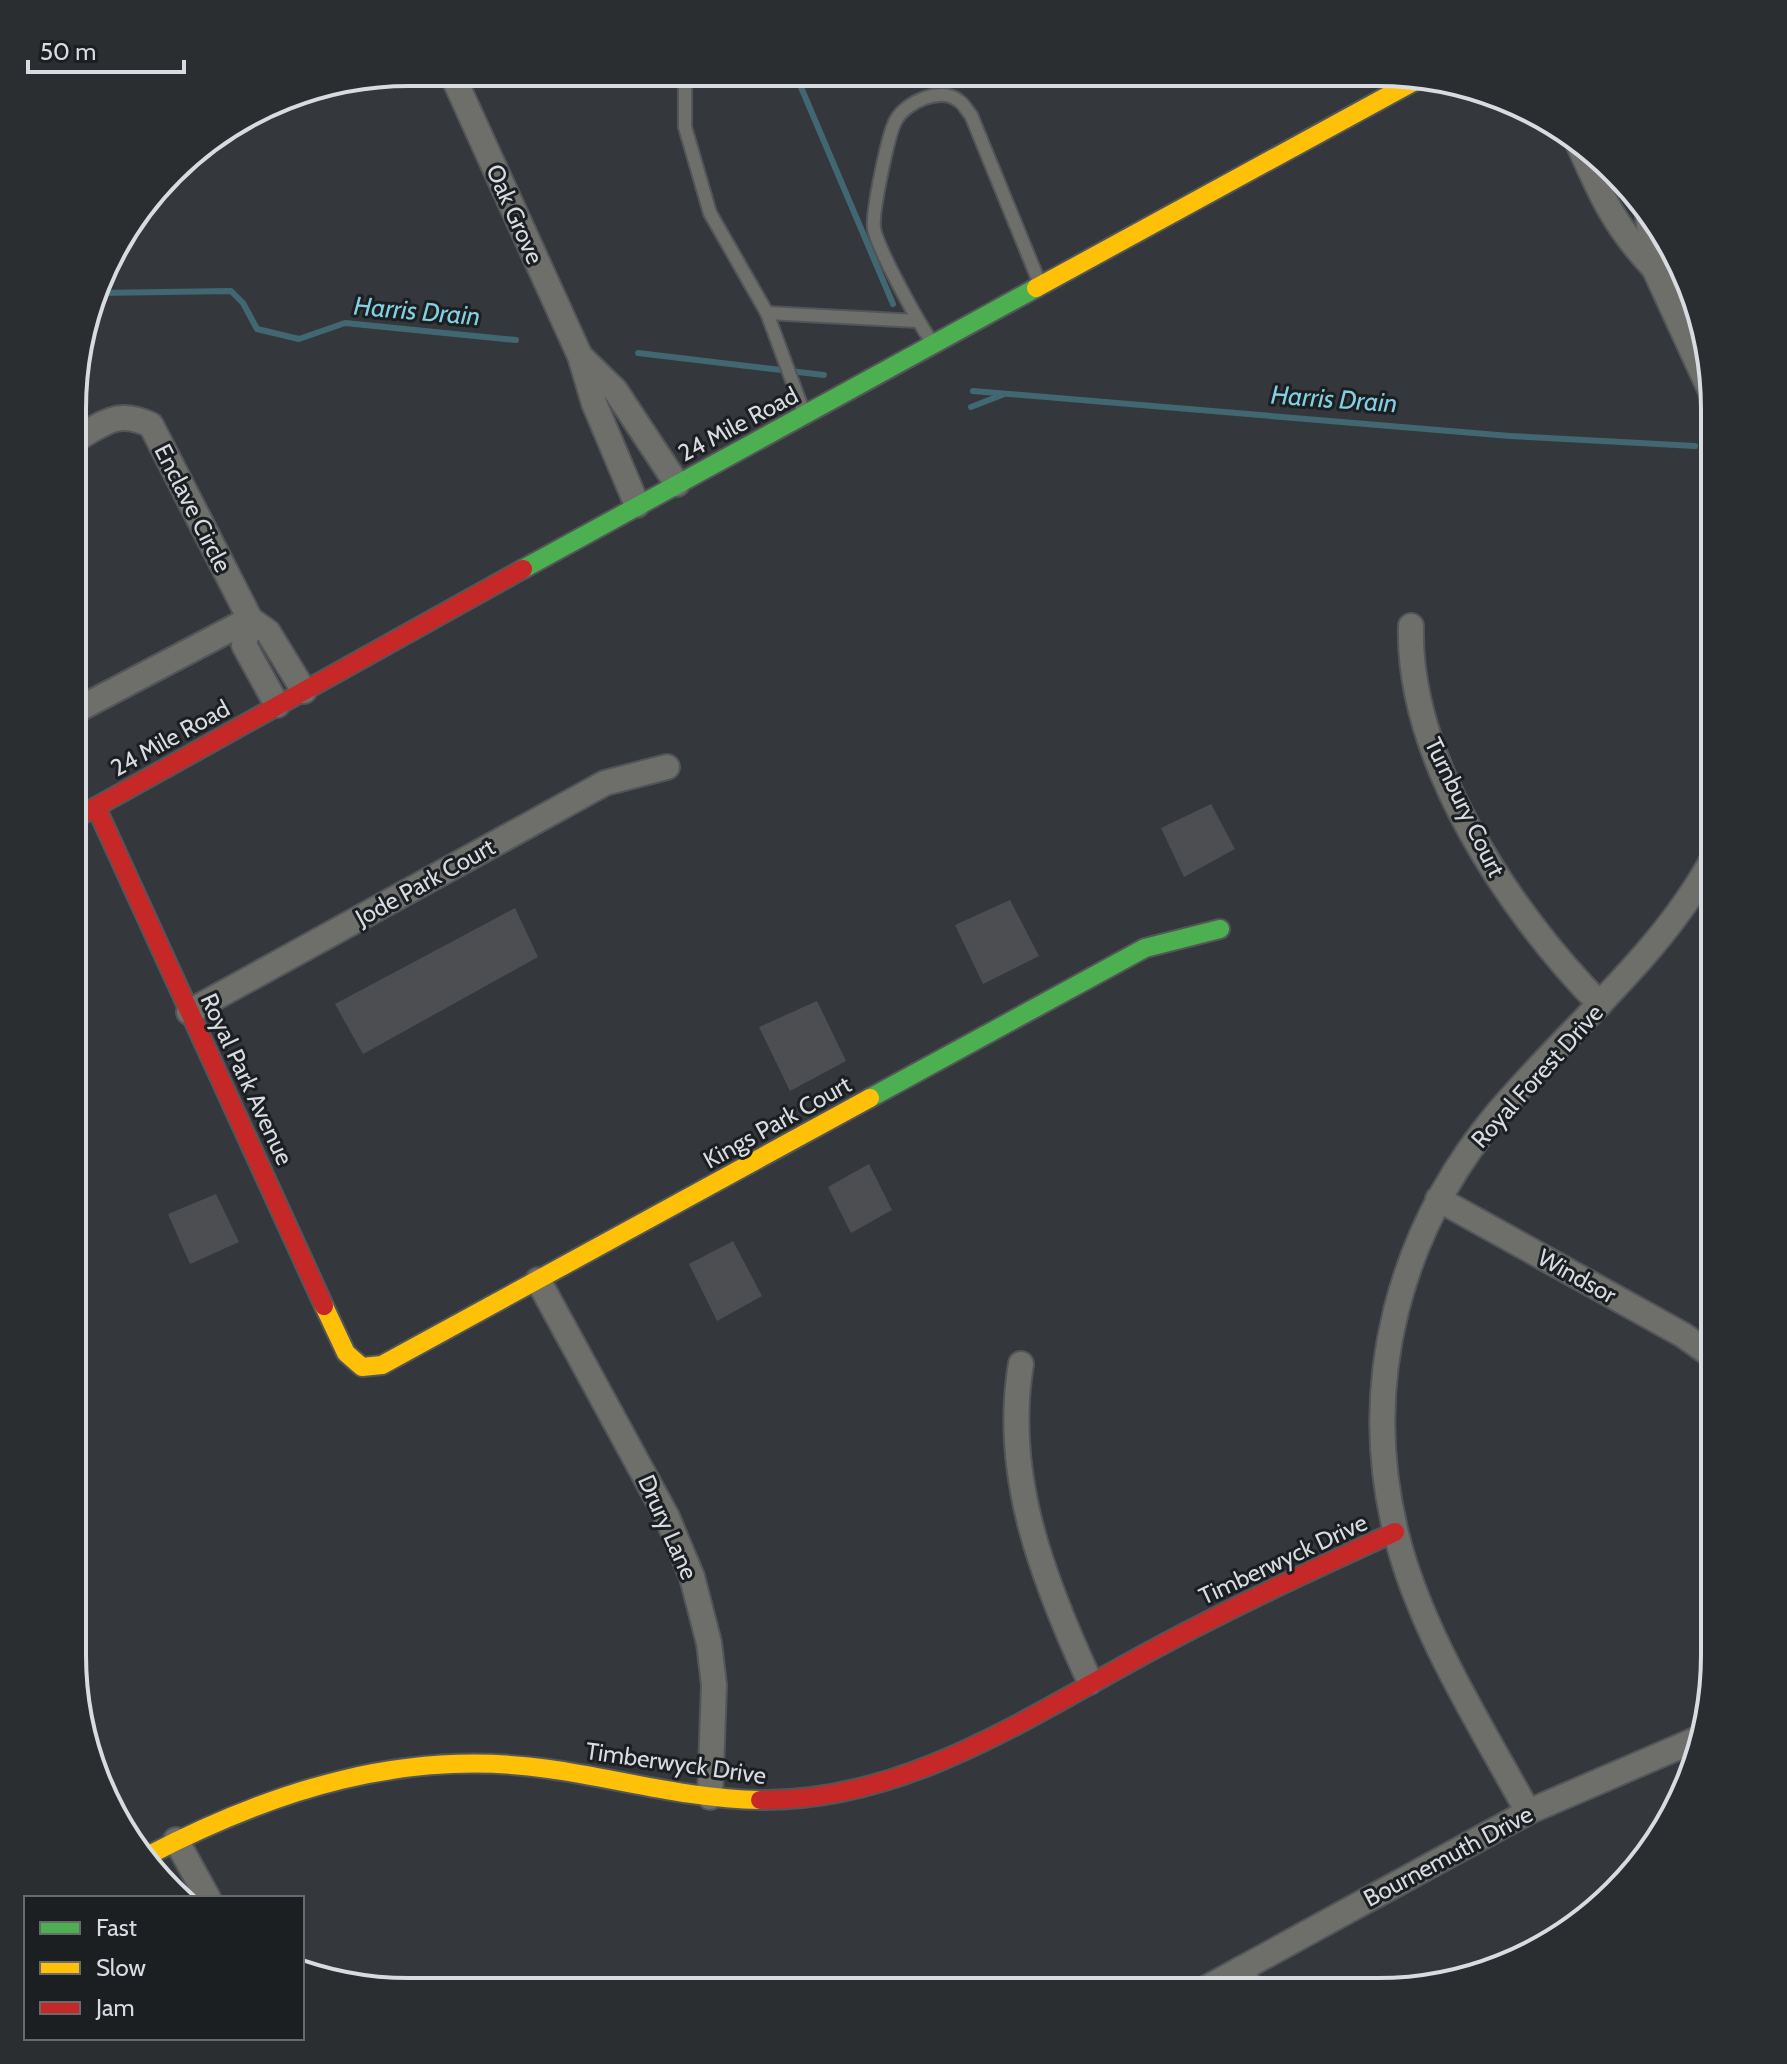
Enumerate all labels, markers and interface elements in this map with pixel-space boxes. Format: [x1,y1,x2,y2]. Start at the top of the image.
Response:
scale bar [28,24,184,74]
text: 50 m [40,37,96,66]
street label: Oak Grove [480,160,550,268]
water label: Harris Drain [352,290,482,332]
water label: Harris Drain [1270,379,1398,419]
street label: 24 Mile Road [673,380,803,468]
street label: Enclave Circle [148,439,238,577]
street label: 24 Mile Road [105,693,235,783]
street label: Turnbury Court [1419,733,1511,881]
street label: Jode Park Court [350,832,500,933]
street label: Royal Park Avenue [194,988,300,1170]
street label: Royal Forest Drive [1465,998,1609,1154]
street label: Kings Park Court [698,1069,856,1175]
street label: Windsor [1533,1243,1622,1310]
street label: Drury Lane [632,1470,704,1584]
street label: Timberwyck Drive [1194,1507,1372,1611]
street label: Timberwyck Drive [584,1736,768,1790]
street label: Bournemuth Drive [1358,1799,1538,1913]
legend [24,1896,304,2040]
text: Fast [96,1913,137,1942]
text: Slow [96,1953,146,1982]
text: Jam [95,1993,134,2022]

